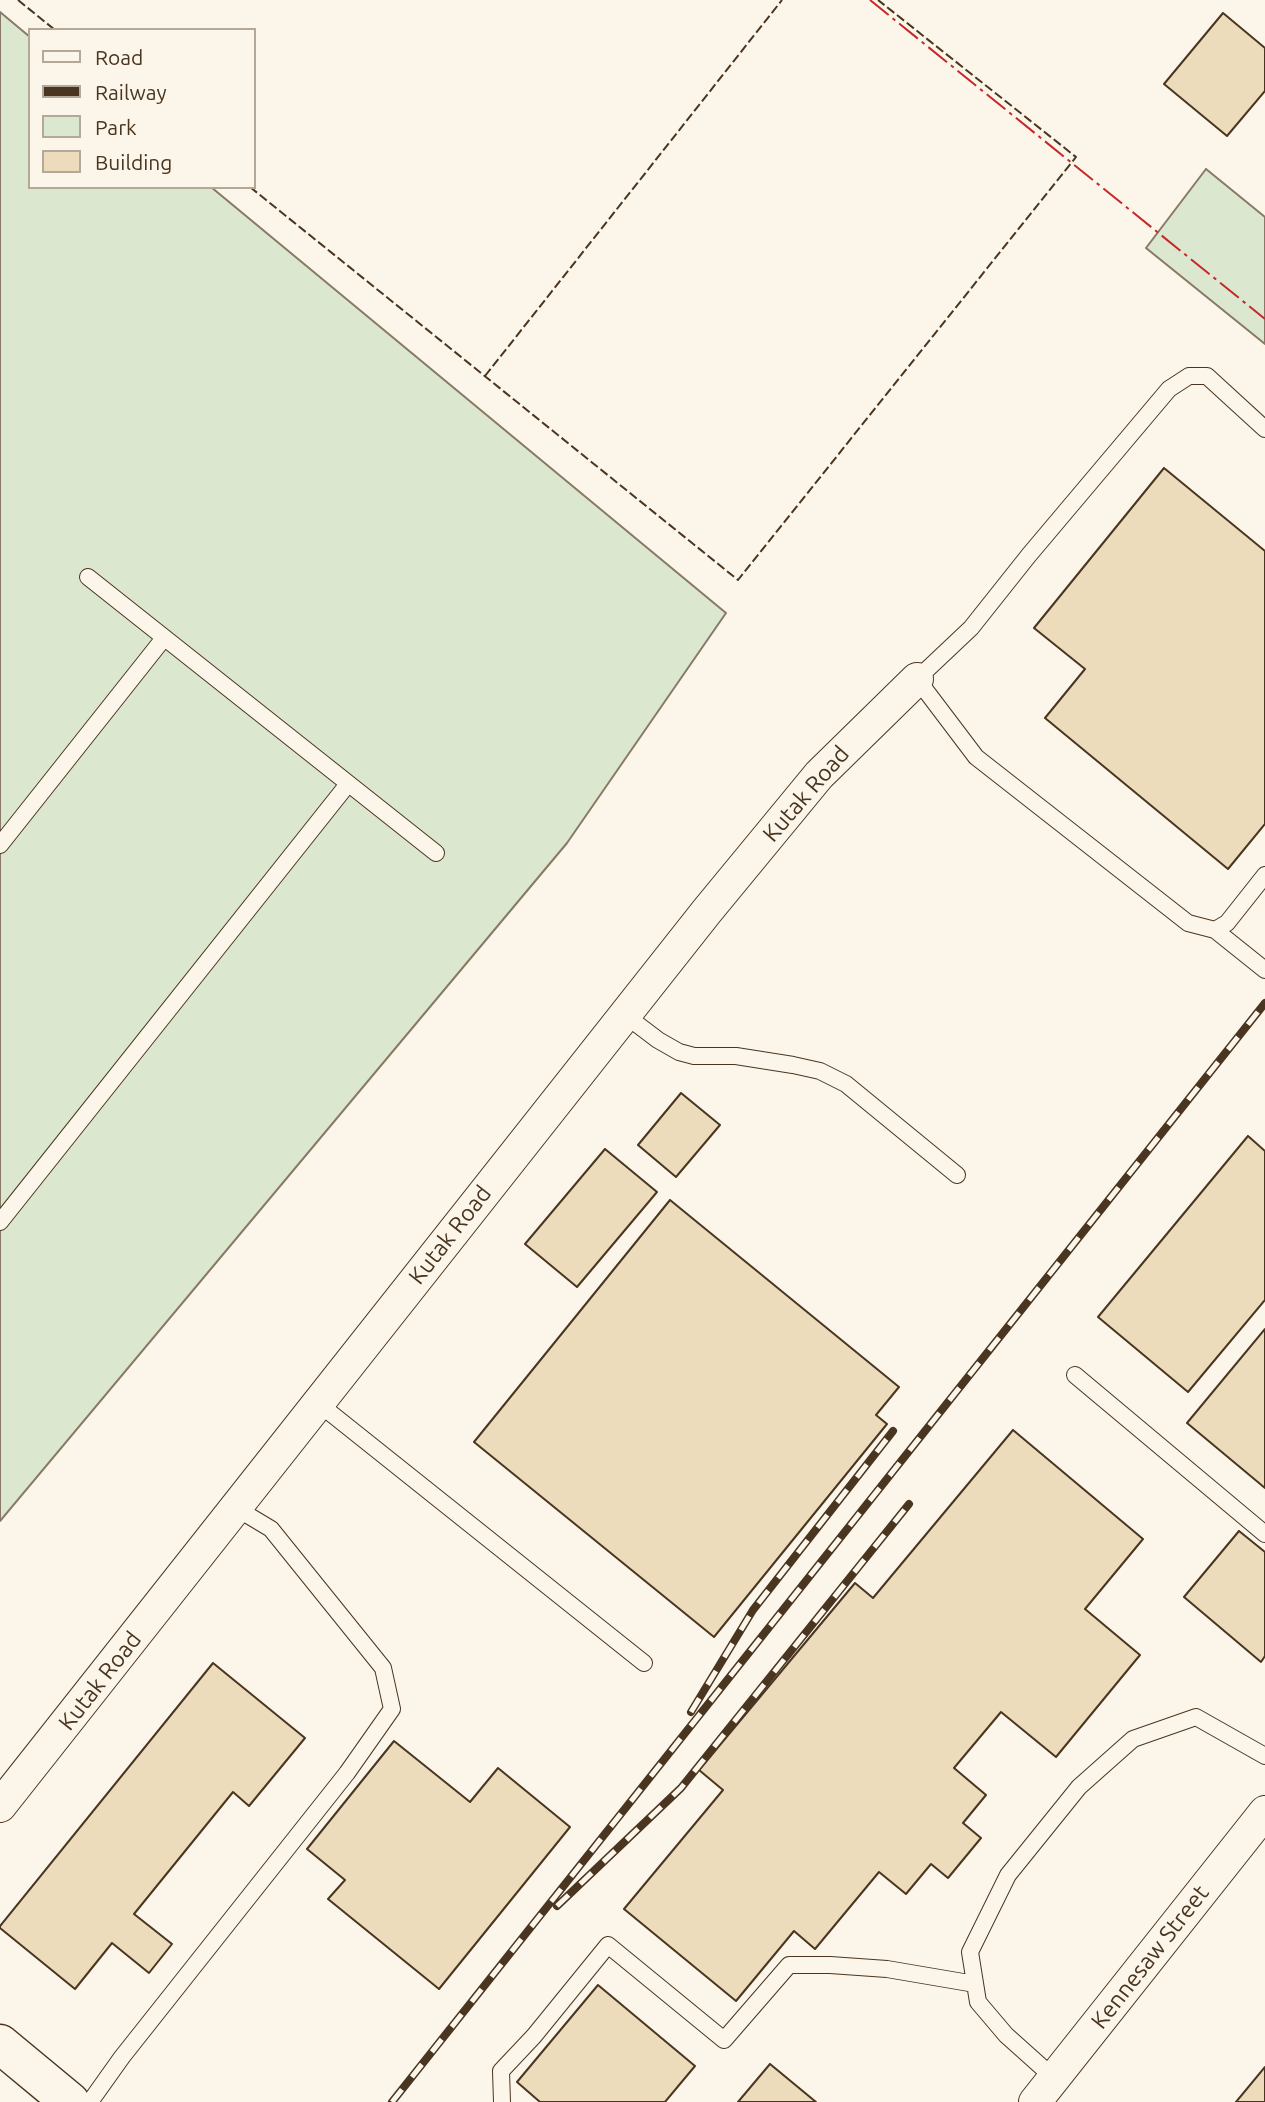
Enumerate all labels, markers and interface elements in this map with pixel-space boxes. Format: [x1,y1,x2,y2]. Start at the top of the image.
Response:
legend [28,28,256,189]
text: Road [95,45,143,69]
text: Railway [95,80,167,104]
text: Park [95,115,137,139]
text: Building [95,150,172,174]
street label: Kutak Road [757,741,855,847]
street label: Kutak Road [403,1180,497,1290]
street label: Kutak Road [53,1626,147,1736]
street label: Kennesaw Street [1085,1880,1215,2034]

